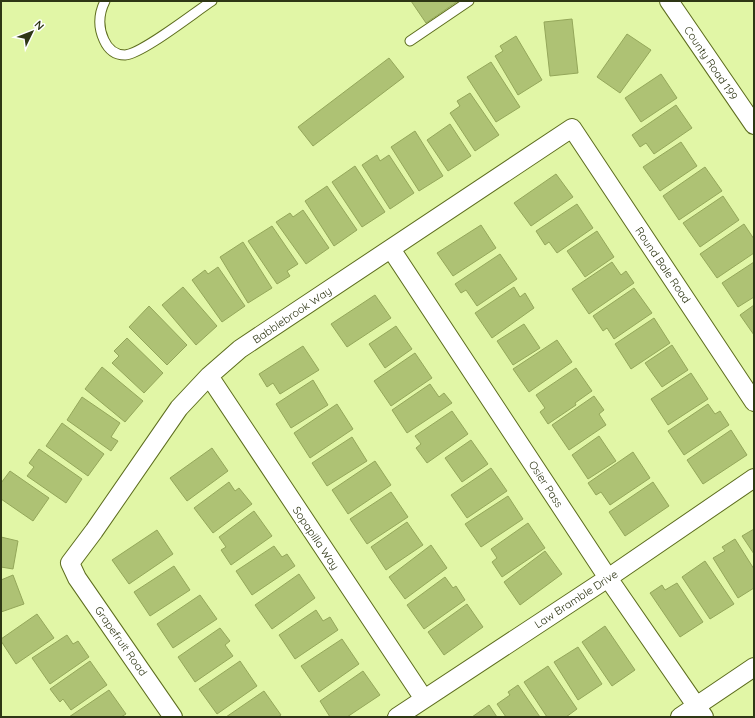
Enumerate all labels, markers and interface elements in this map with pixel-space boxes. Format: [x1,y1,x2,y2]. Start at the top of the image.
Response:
north arrow [12,12,52,52]
text: N [31,17,47,33]
street label: County Road 199 [681,23,741,103]
street label: Round Bale Road [632,224,694,306]
street label: Babblebrook Way [250,283,334,347]
street label: Osier Pass [526,458,566,510]
street label: Sopapilla Way [290,504,342,572]
street label: Law Bramble Drive [532,567,620,631]
street label: Grapefruit Road [92,603,150,679]

